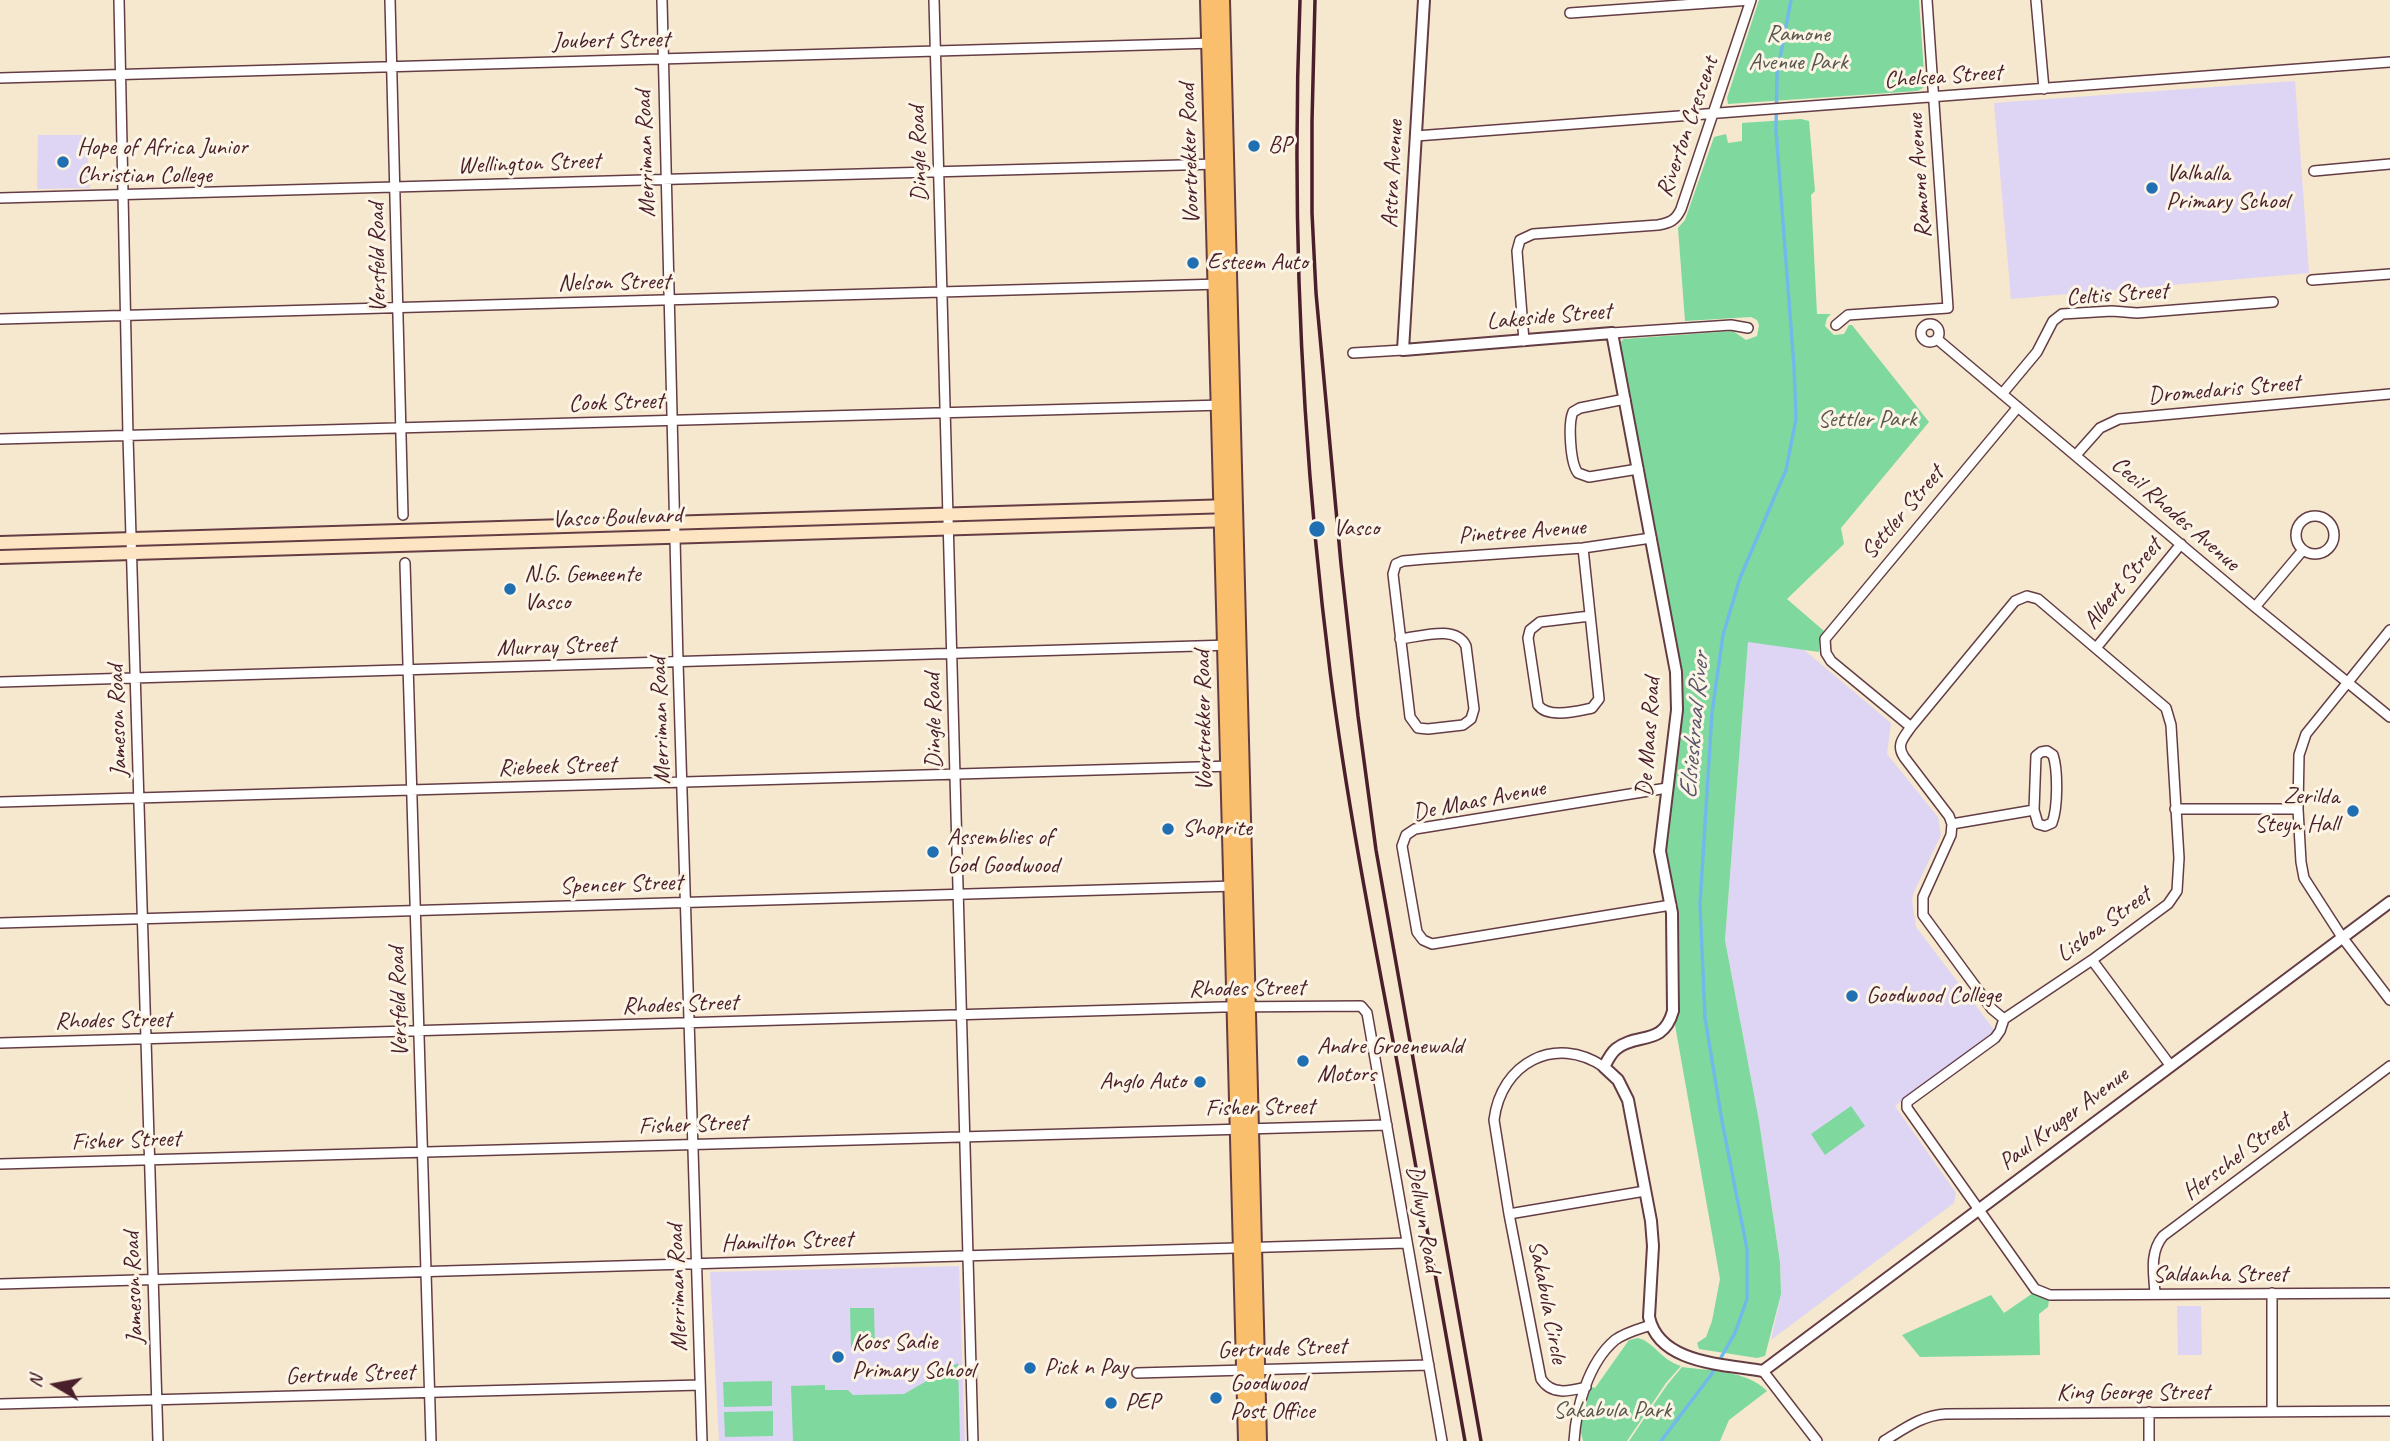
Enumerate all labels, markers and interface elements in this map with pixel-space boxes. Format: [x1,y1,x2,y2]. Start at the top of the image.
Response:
park label: Ramone Avenue Park [1748,21,1848,77]
street label: Joubert Street [552,26,670,56]
street label: Riverton Crescent [1651,53,1725,201]
street label: Chelsea Street [1883,59,2003,95]
street label: Voortrekker Road [1173,83,1207,225]
street label: Merriman Road [629,90,663,218]
street label: Dingle Road [903,106,935,202]
street label: Ramone Avenue [1901,113,1939,239]
street label: Astra Avenue [1376,119,1410,229]
place label: BP [1268,132,1292,160]
place label: Hope of Africa Junior Christian College [77,134,248,190]
marker: BP [1246,138,1262,154]
street label: Wellington Street [457,147,601,181]
marker: Hope of Africa Junior Christian College [55,154,71,170]
place label: Valhalla Primary School [2166,160,2289,216]
marker: Valhalla Primary School [2144,180,2160,196]
street label: Versfeld Road [363,203,393,313]
place label: Esteem Auto [1207,249,1308,277]
marker: Esteem Auto [1185,255,1201,271]
street label: Nelson Street [558,268,670,298]
street label: Celtis Street [2065,277,2169,313]
street label: Lakeside Street [1485,297,1613,337]
street label: Dromedaris Street [2147,369,2301,411]
street label: Cook Street [568,387,664,419]
park label: Settler Park [1817,406,1917,434]
street label: Cecil Rhodes Avenue [2105,450,2245,578]
street label: Settler Street [1856,460,1950,566]
street label: Vasco Boulevard [551,501,683,535]
street label: Pinetree Avenue [1457,513,1587,551]
place label: Vasco [1333,515,1379,543]
marker: Vasco [1307,519,1327,539]
street label: Albert Street [2078,533,2168,635]
place label: N.G. Gemeente Vasco [524,561,640,617]
marker: N.G. Gemeente Vasco [502,581,518,597]
street label: Murray Street [496,631,616,663]
street label: Voortrekker Road [1188,650,1220,792]
water label: Elsieskraal River [1673,652,1717,800]
street label: Merriman Road [644,657,678,785]
street label: Jameson Road [102,664,134,778]
street label: Dingle Road [919,673,949,769]
street label: De Maas Road [1630,677,1668,797]
street label: Riebeek Street [498,751,616,783]
street label: De Maas Avenue [1410,774,1548,828]
place label: Zerilda Steyn Hall [2254,783,2339,839]
marker: Zerilda Steyn Hall [2345,803,2361,819]
place label: Shoprite [1182,815,1252,843]
marker: Shoprite [1160,821,1176,837]
place label: Assemblies of God Goodwood [947,824,1059,880]
marker: Assemblies of God Goodwood [925,844,941,860]
street label: Spencer Street [559,868,683,902]
street label: Lisboa Street [2051,881,2157,969]
street label: Versfeld Road [383,947,415,1057]
street label: Rhodes Street [1189,974,1305,1004]
place label: Goodwood College [1866,982,2001,1010]
marker: Goodwood College [1844,988,1860,1004]
street label: Rhodes Street [622,989,738,1021]
street label: Rhodes Street [55,1006,171,1036]
place label: Andre Groenewald Motors [1317,1033,1463,1089]
marker: Andre Groenewald Motors [1295,1053,1311,1069]
street label: Paul Kruger Avenue [1994,1061,2134,1177]
place label: Anglo Auto [1099,1068,1186,1096]
marker: Anglo Auto [1192,1074,1208,1090]
street label: Fisher Street [1205,1093,1315,1123]
street label: Herschel Street [2177,1107,2297,1207]
street label: Fisher Street [638,1109,748,1141]
street label: Fisher Street [71,1125,181,1157]
street label: Dellwyn Road [1399,1163,1447,1275]
street label: Merriman Road [661,1224,695,1352]
street label: Hamilton Street [721,1225,853,1259]
street label: Jameson Road [118,1231,150,1345]
street label: Sakabula Circle [1521,1238,1573,1366]
street label: Saldanha Street [2153,1261,2287,1289]
place label: Koos Sadie Primary School [852,1329,975,1385]
street label: Gertrude Street [1217,1332,1347,1366]
marker: Koos Sadie Primary School [830,1349,846,1365]
north arrow [21,1350,91,1420]
place label: Pick n Pay [1044,1354,1128,1382]
street label: Gertrude Street [285,1358,415,1392]
marker: Pick n Pay [1022,1360,1038,1376]
place label: Goodwood Post Office [1230,1370,1315,1426]
text: N [22,1373,48,1389]
street label: King George Street [2057,1379,2209,1407]
place label: PEP [1125,1389,1160,1417]
marker: Goodwood Post Office [1208,1390,1224,1406]
marker: PEP [1103,1395,1119,1411]
park label: Sakabula Park [1553,1397,1671,1425]

